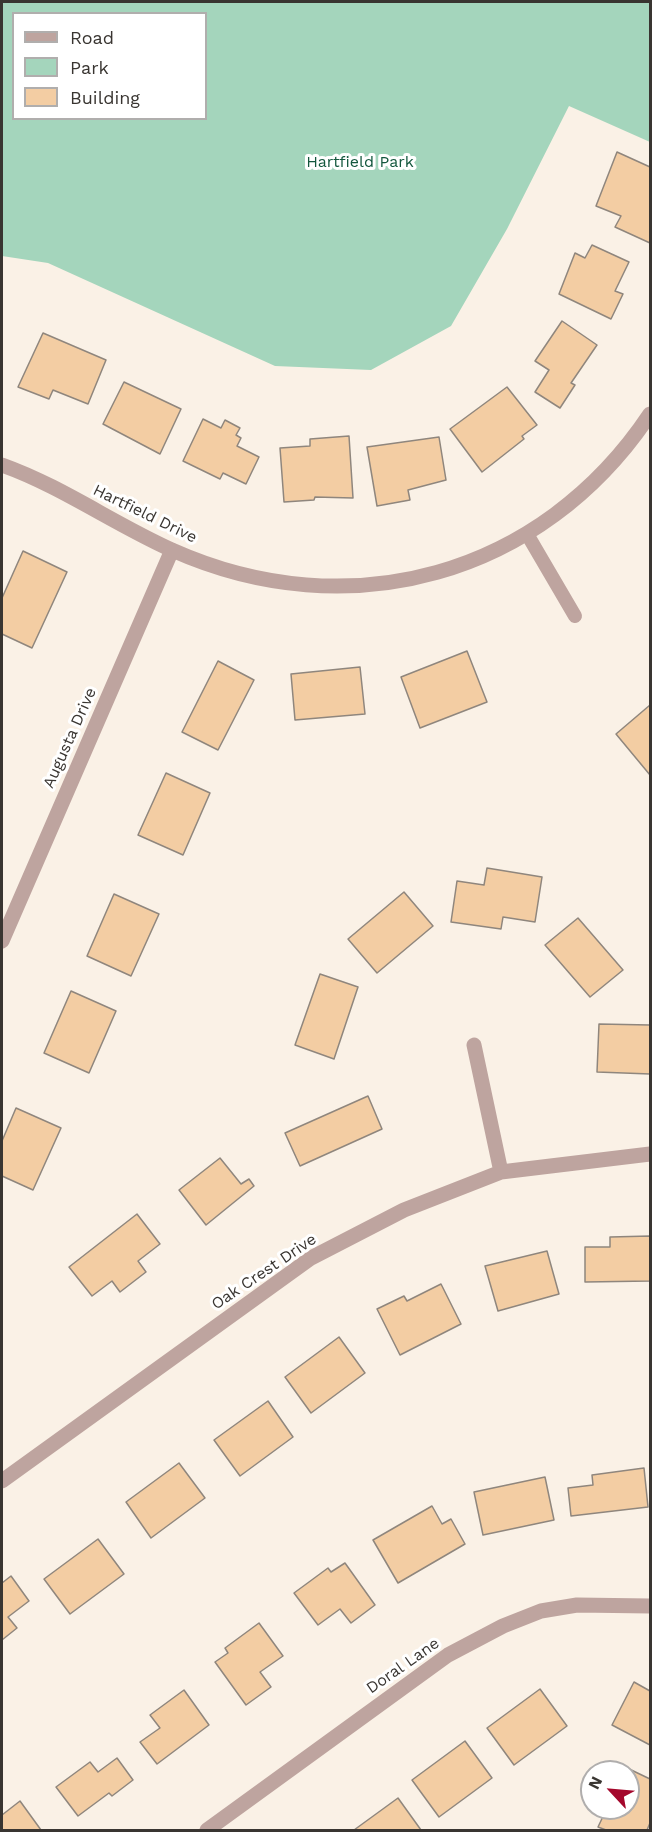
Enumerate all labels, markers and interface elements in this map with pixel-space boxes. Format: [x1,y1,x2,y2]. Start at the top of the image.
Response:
legend [12,12,207,120]
text: Road [70,27,114,48]
text: Park [70,57,109,78]
text: Building [70,87,140,108]
park label: Hartfield Park [306,152,414,172]
street label: Hartfield Drive [90,481,200,547]
street label: Augusta Drive [39,685,101,791]
street label: Oak Crest Drive [208,1230,320,1314]
street label: Doral Lane [363,1634,443,1698]
north arrow [580,1760,640,1820]
text: N [584,1773,606,1792]

